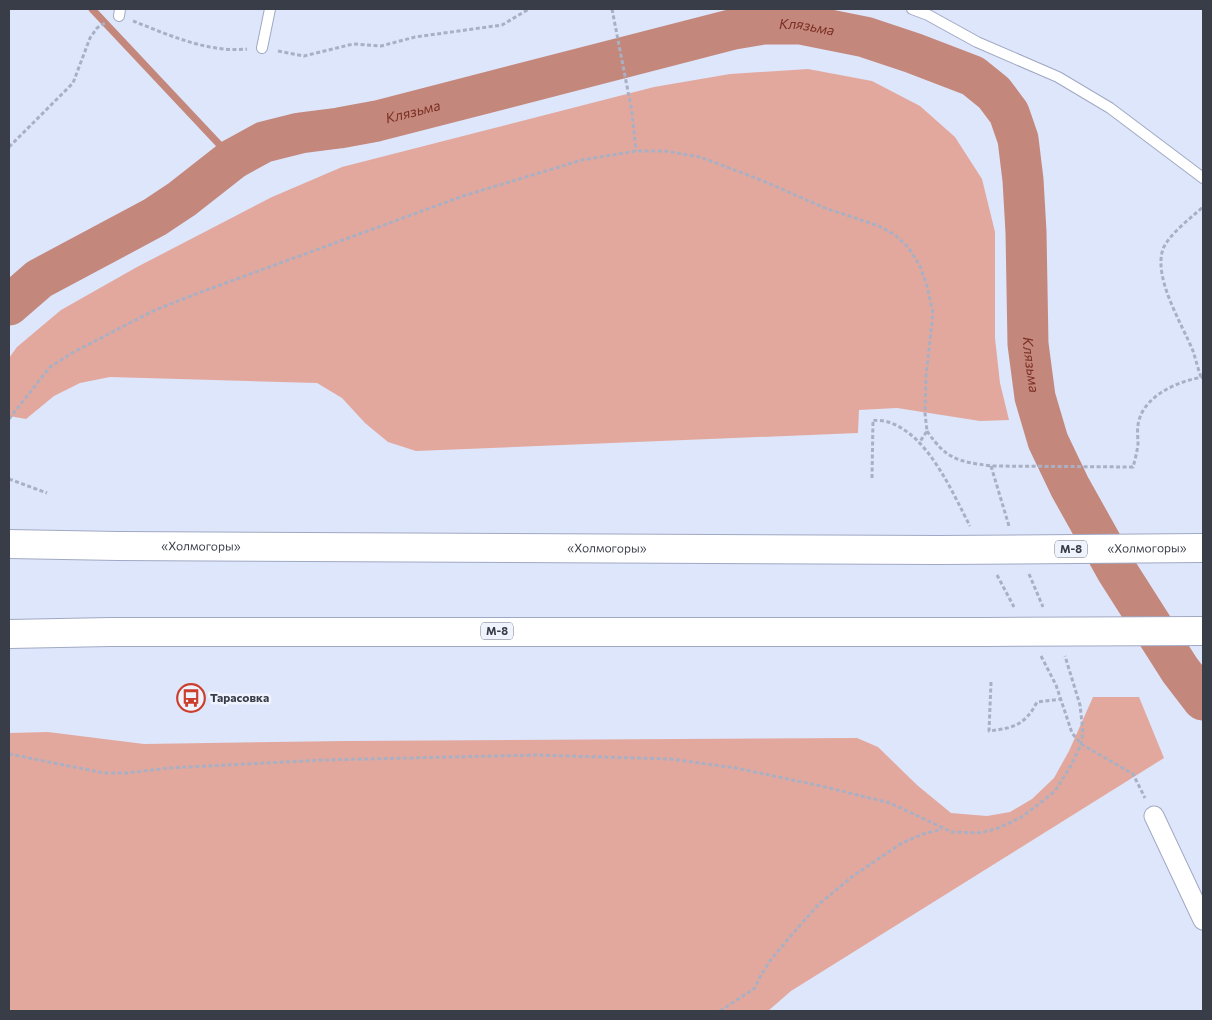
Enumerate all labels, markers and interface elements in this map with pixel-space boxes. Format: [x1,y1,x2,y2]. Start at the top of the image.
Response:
water label: Клязьма [779,14,836,39]
water label: Клязьма [384,96,442,126]
water label: Клязьма [1020,337,1043,394]
street label: «Холмогоры» [161,538,241,553]
street label: «Холмогоры» [567,540,647,555]
road number: М-8 [1055,540,1087,558]
street label: «Холмогоры» [1107,540,1187,555]
road number: М-8 [481,622,513,640]
bus stop icon: Тарасовка [176,683,206,713]
place label: Тарасовка [210,690,269,704]

